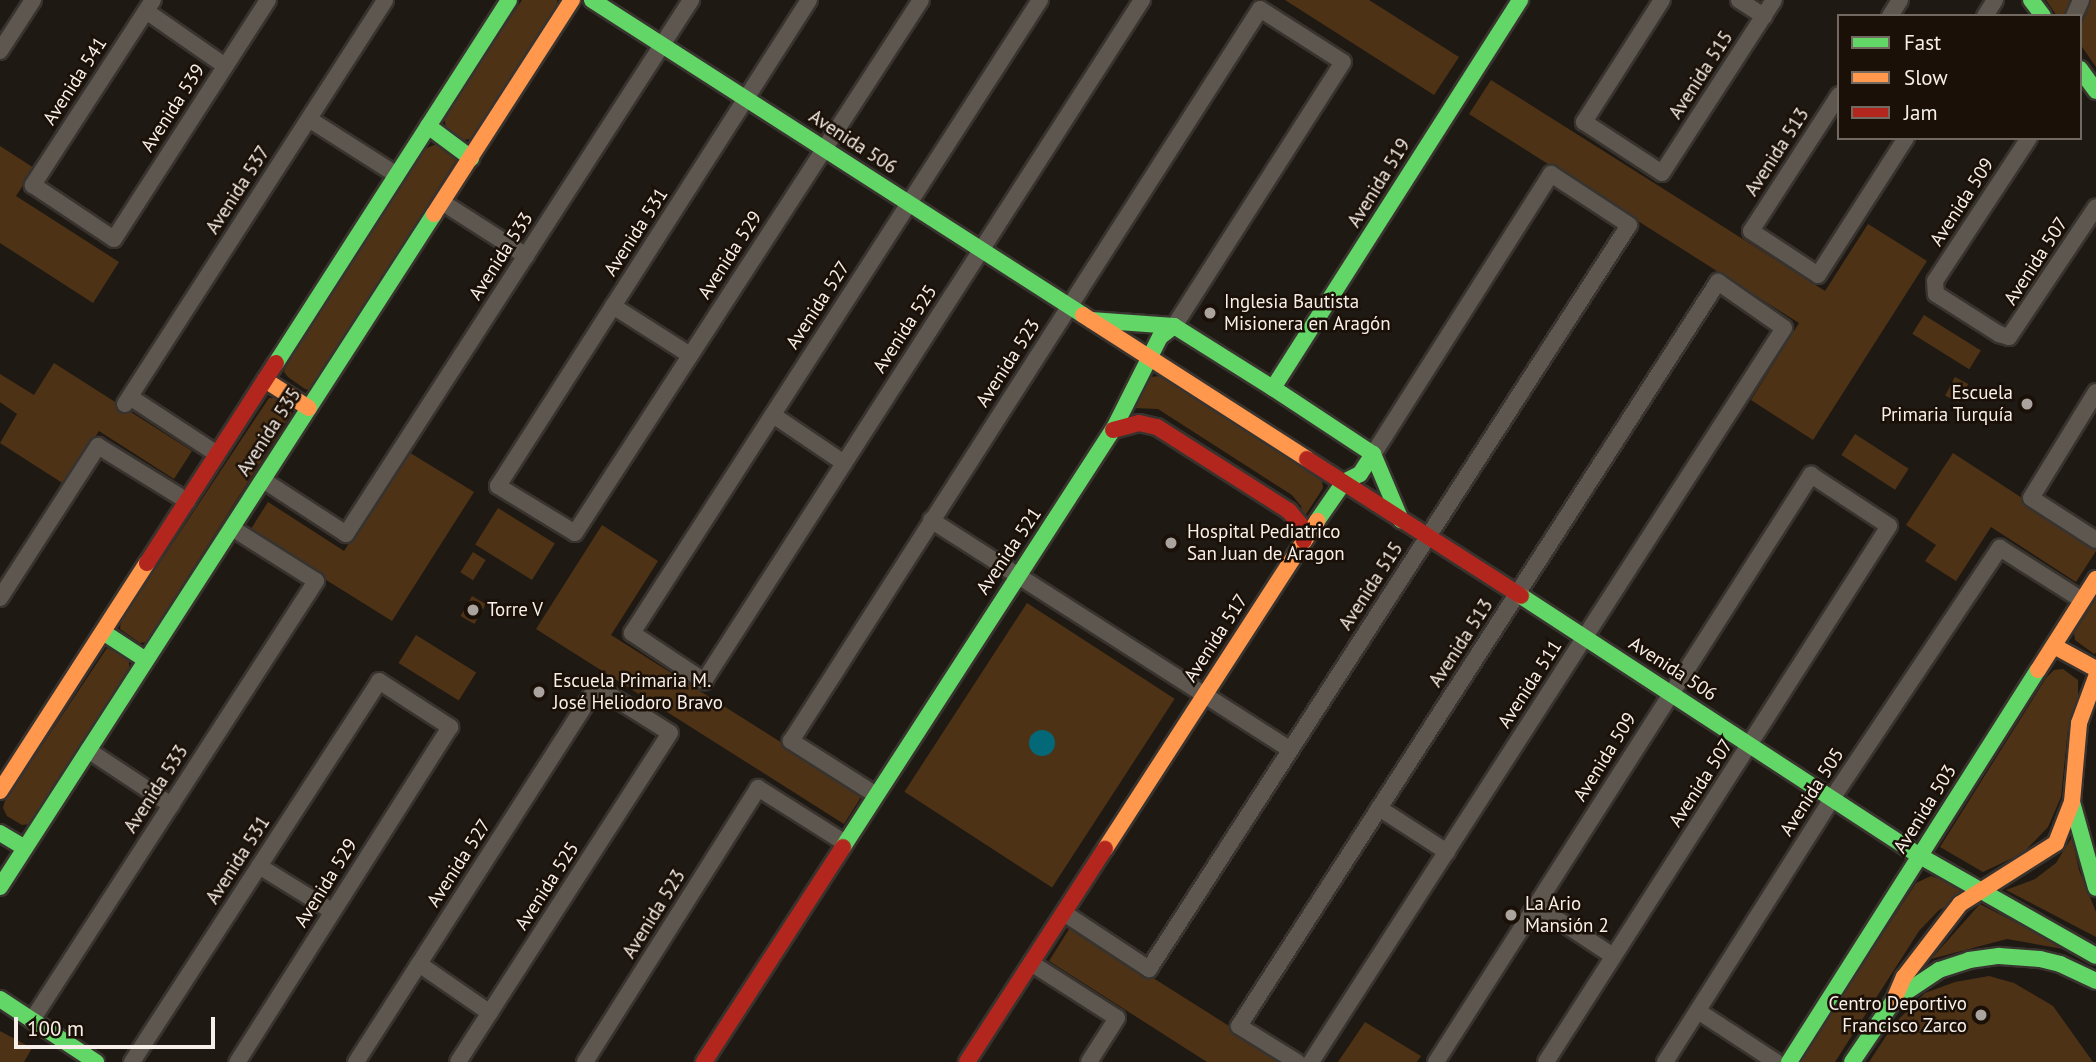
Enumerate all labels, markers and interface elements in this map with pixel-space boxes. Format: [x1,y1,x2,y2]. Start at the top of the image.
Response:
legend [1837,14,2082,140]
street label: Avenida 515 [1664,27,1738,123]
text: Fast [1904,29,1941,56]
street label: Avenida 541 [38,33,112,129]
street label: Avenida 539 [136,60,210,156]
text: Slow [1904,64,1948,91]
text: Jam [1904,99,1938,126]
street label: Avenida 513 [1740,104,1814,200]
street label: Avenida 506 [805,105,901,179]
street label: Avenida 519 [1343,134,1415,232]
street label: Avenida 537 [201,142,275,238]
street label: Avenida 509 [1925,154,1999,250]
street label: Avenida 531 [599,184,673,280]
street label: Avenida 529 [693,207,767,303]
street label: Avenida 533 [464,208,538,304]
street label: Avenida 507 [1999,213,2073,309]
street label: Avenida 527 [781,257,855,353]
street label: Avenida 525 [868,281,942,377]
place label: Inglesia Bautista Misionera en Aragón [1224,291,1391,335]
marker: Inglesia Bautista Misionera en Aragón [1202,305,1218,321]
street label: Avenida 523 [971,315,1045,411]
place label: Escuela Primaria Turquía [1880,382,2013,426]
street label: Avenida 535 [232,384,306,480]
marker: Escuela Primaria Turquía [2019,396,2035,412]
street label: Avenida 521 [971,503,1047,599]
place label: Hospital Pediatrico San Juan de Aragon [1187,521,1345,565]
marker: Hospital Pediatrico San Juan de Aragon [1161,533,1181,553]
street label: Avenida 515 [1334,538,1408,634]
street label: Avenida 517 [1179,590,1253,686]
street label: Avenida 513 [1424,595,1498,691]
place label: Torre V [487,599,544,621]
marker: Torre V [465,602,481,618]
street label: Avenida 506 [1625,632,1721,706]
street label: Avenida 511 [1493,636,1567,732]
place label: Escuela Primaria M. José Heliodoro Bravo [553,670,723,714]
marker: Escuela Primaria M. José Heliodoro Bravo [531,684,547,700]
street label: Avenida 509 [1569,708,1641,806]
street label: Avenida 507 [1664,735,1738,831]
street label: Avenida 533 [119,741,193,837]
street label: Avenida 505 [1775,744,1849,840]
street label: Avenida 503 [1889,760,1961,858]
street label: Avenida 531 [201,812,275,908]
street label: Avenida 527 [422,815,496,911]
street label: Avenida 529 [290,834,362,932]
street label: Avenida 525 [510,838,584,934]
street label: Avenida 523 [618,865,690,963]
place label: La Ario Mansión 2 [1525,893,1609,937]
marker: La Ario Mansión 2 [1503,907,1519,923]
place label: Centro Deportivo Francisco Zarco [1828,993,1967,1037]
scale bar [18,1002,219,1046]
marker: Centro Deportivo Francisco Zarco [1973,1007,1989,1023]
text: 100 m [27,1015,84,1042]

